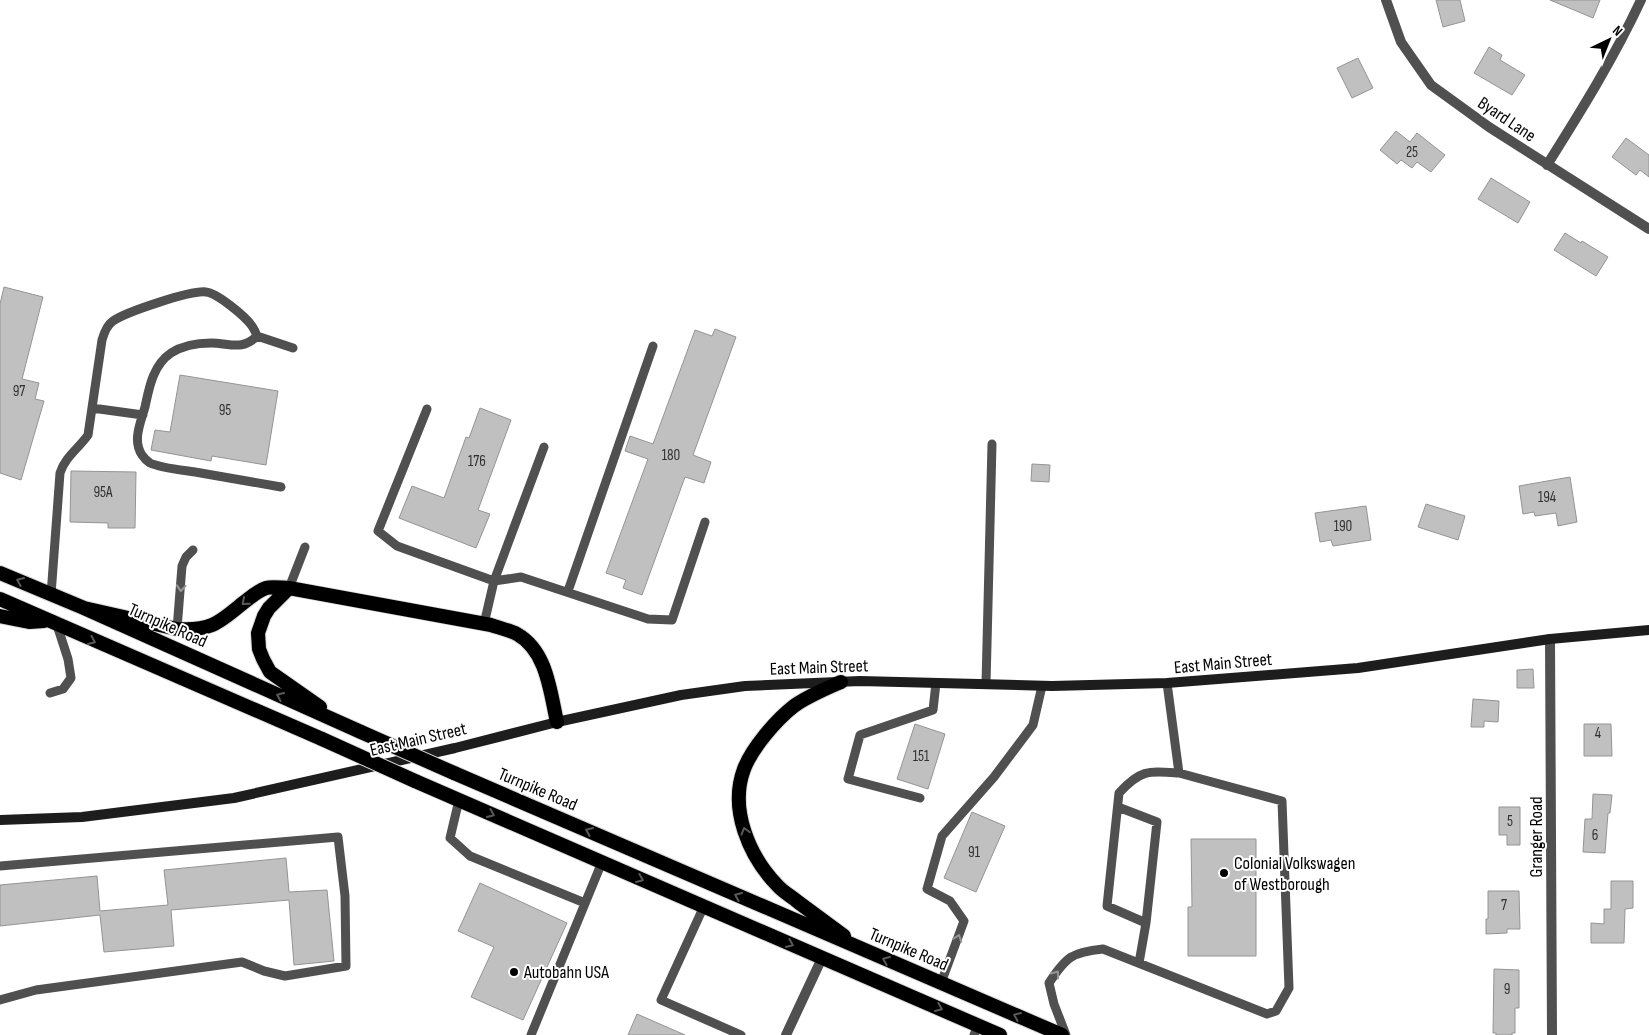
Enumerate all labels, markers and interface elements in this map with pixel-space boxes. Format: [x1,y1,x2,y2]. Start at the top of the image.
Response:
north arrow [1584,15,1634,65]
text: N [1609,22,1626,40]
street label: Byard Lane [1474,92,1540,146]
house number: 25 [1406,143,1418,162]
house number: 97 [13,382,25,401]
house number: 95 [219,401,231,420]
house number: 180 [662,446,680,465]
house number: 176 [468,452,486,471]
house number: 95A [93,483,113,502]
house number: 194 [1538,488,1556,507]
house number: 190 [1334,517,1352,536]
one-way arrow [16,577,25,588]
one-way arrow [175,584,186,592]
one-way arrow [241,596,250,605]
street label: Turnpike Road [125,599,210,652]
one-way arrow [87,634,96,645]
street label: East Main Street [1173,649,1273,678]
street label: East Main Street [769,655,869,680]
one-way arrow [276,692,285,703]
street label: East Main Street [368,718,469,761]
house number: 4 [1595,724,1601,743]
house number: 151 [913,747,930,766]
street label: Turnpike Road [495,763,581,816]
street label: Granger Road [1526,797,1547,877]
one-way arrow [486,808,495,819]
house number: 5 [1507,812,1513,831]
house number: 6 [1592,826,1598,845]
one-way arrow [585,827,594,838]
one-way arrow [740,827,751,835]
house number: 91 [968,843,981,862]
place label: Colonial Volkswagen of Westborough [1234,853,1355,895]
marker: Colonial Volkswagen of Westborough [1218,867,1230,879]
one-way arrow [635,873,644,883]
one-way arrow [734,891,743,902]
house number: 7 [1501,896,1507,915]
street label: Turnpike Road [866,923,952,976]
one-way arrow [952,934,962,942]
one-way arrow [785,937,794,948]
one-way arrow [882,955,891,966]
place label: Autobahn USA [523,962,609,983]
marker: Autobahn USA [508,966,520,978]
one-way arrow [1050,971,1058,980]
house number: 9 [1504,980,1510,999]
one-way arrow [934,1002,943,1013]
one-way arrow [1013,1011,1022,1022]

